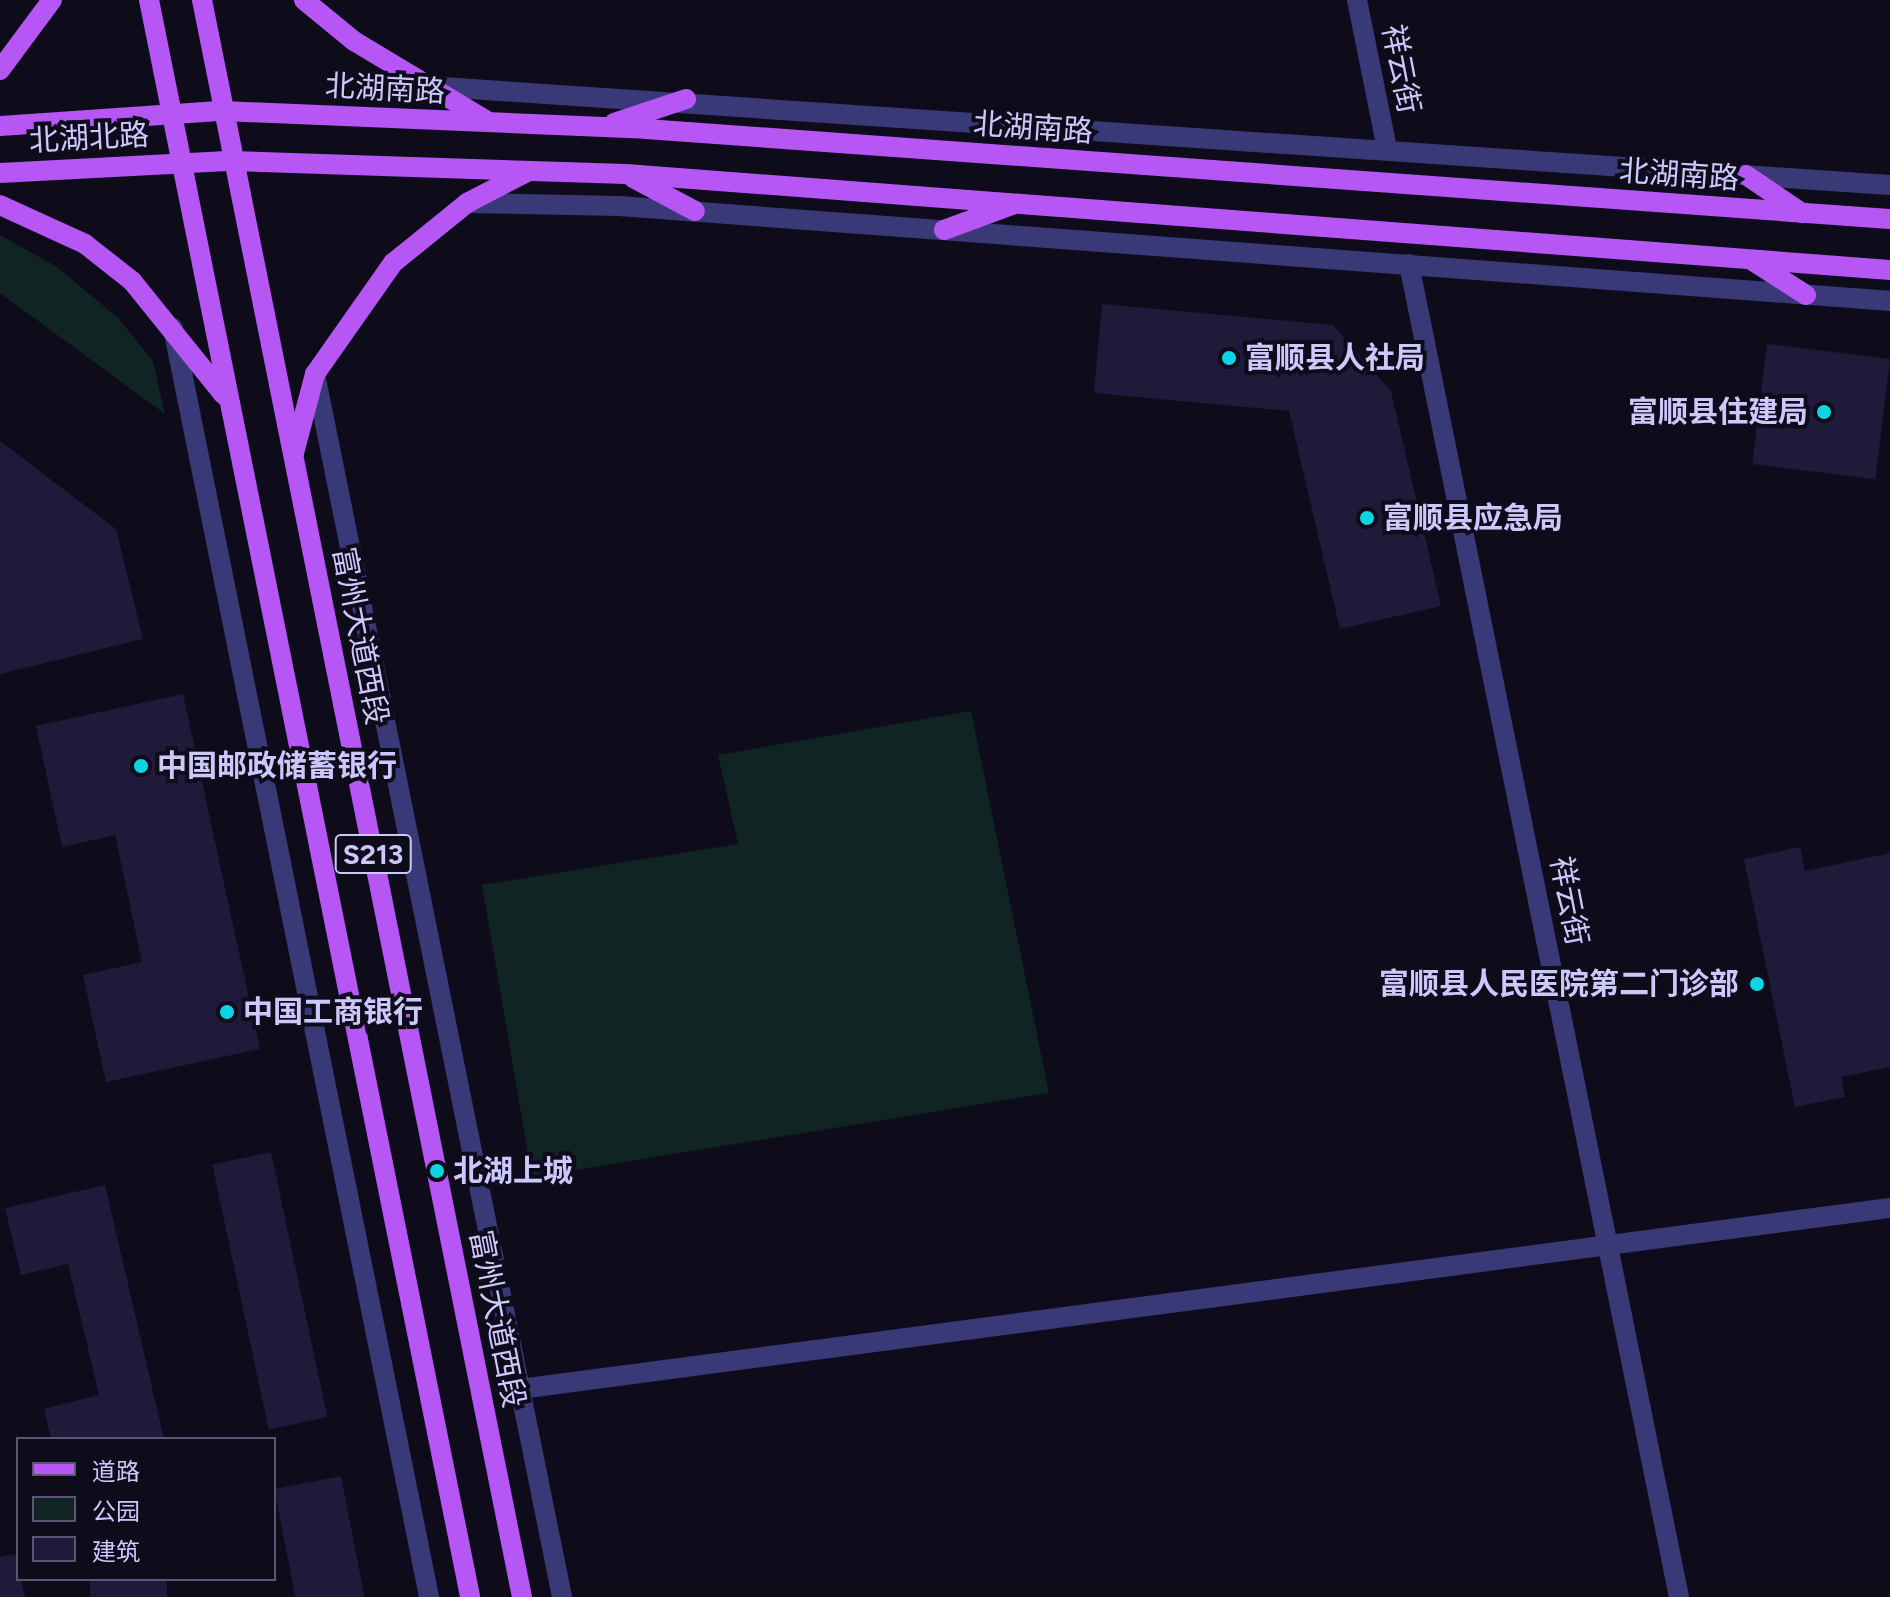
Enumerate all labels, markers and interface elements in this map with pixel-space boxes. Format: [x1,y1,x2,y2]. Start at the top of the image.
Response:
street label: 祥云街 [1375,21,1427,117]
street label: 北湖南路 [324,68,446,110]
street label: 北湖南路 [972,106,1094,150]
street label: 北湖北路 [28,117,150,159]
street label: 北湖南路 [1618,153,1740,197]
place label: 富顺县人社局 [1245,340,1425,376]
marker: 富顺县人社局 [1220,349,1238,367]
place label: 富顺县住建局 [1628,394,1808,430]
marker: 富顺县住建局 [1815,403,1833,421]
place label: 富顺县应急局 [1383,500,1563,536]
marker: 富顺县应急局 [1358,509,1376,527]
street label: 富州大道西段 [325,544,395,728]
place label: 中国邮政储蓄银行 [157,748,397,784]
marker: 中国邮政储蓄银行 [132,757,150,775]
road number: S213 [333,830,413,878]
street label: 祥云街 [1543,853,1595,949]
place label: 富顺县人民医院第二门诊部 [1379,966,1739,1002]
marker: 富顺县人民医院第二门诊部 [1746,973,1768,995]
place label: 中国工商银行 [243,994,423,1030]
marker: 中国工商银行 [218,1003,236,1021]
place label: 北湖上城 [453,1153,573,1189]
marker: 北湖上城 [428,1162,446,1180]
street label: 富州大道西段 [462,1227,532,1411]
legend [16,1437,276,1581]
text: 道路 [92,1457,140,1486]
text: 公园 [92,1497,140,1526]
text: 建筑 [92,1537,140,1566]

